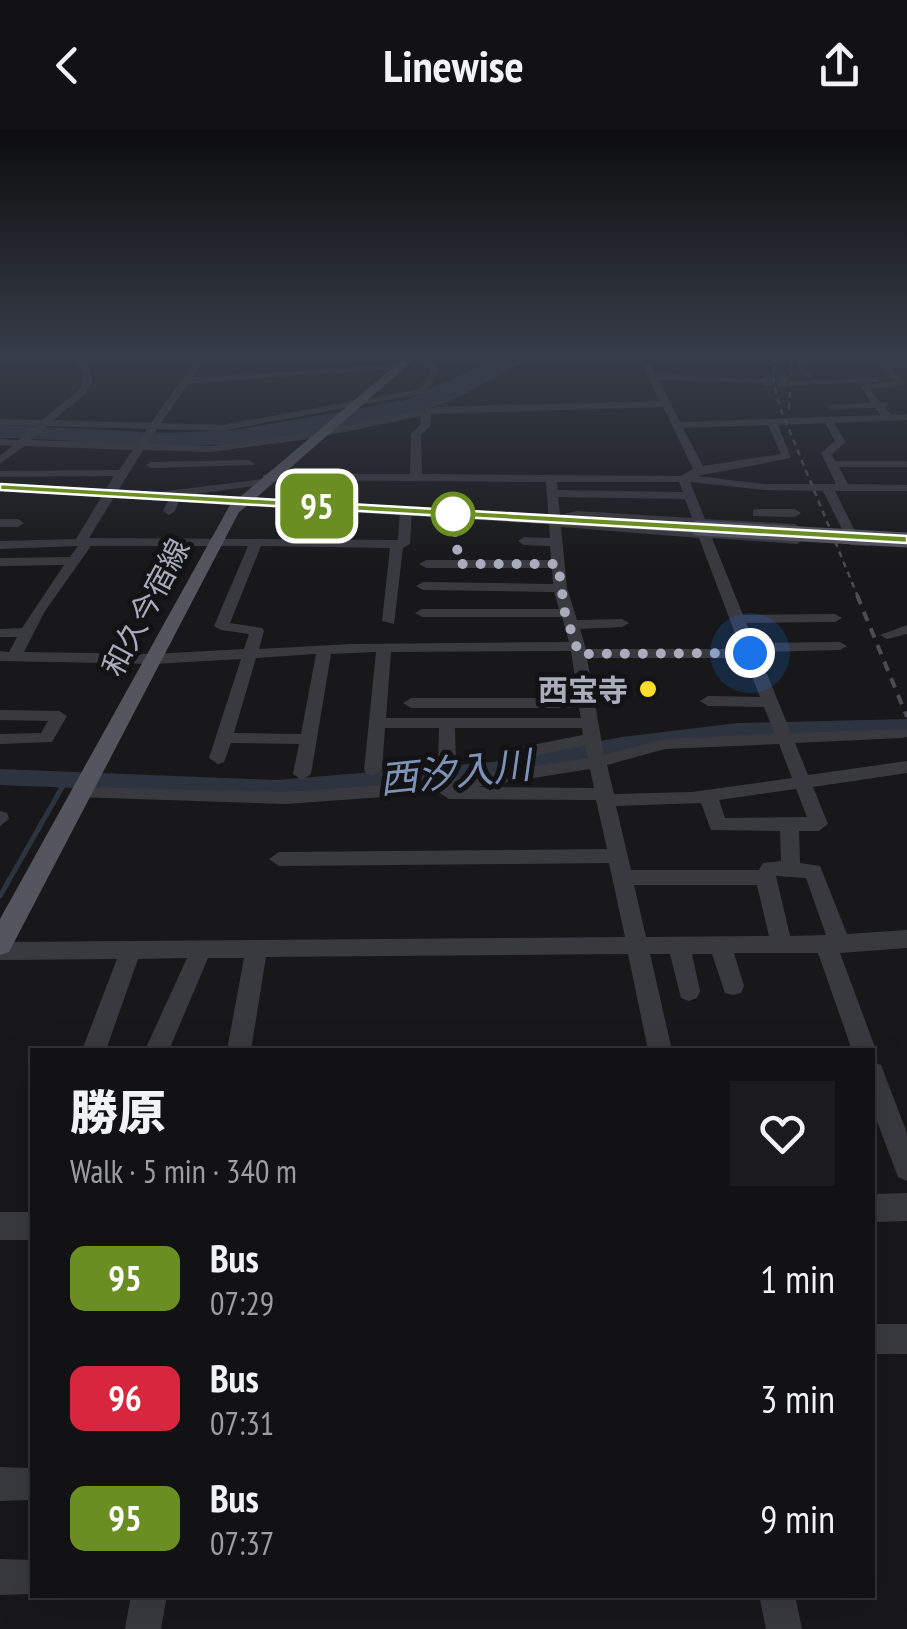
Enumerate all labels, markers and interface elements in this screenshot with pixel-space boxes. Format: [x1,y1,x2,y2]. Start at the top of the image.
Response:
text: Linewise [383,36,524,94]
icon: back [40,38,95,93]
icon: share [812,38,867,93]
line badge: 95 [272,474,362,538]
text: 95 [300,483,334,529]
unlabelled marker [432,493,474,535]
street label: 和久今宿線 [93,532,197,682]
your location [725,628,775,678]
place label: 西宝寺 [538,670,628,709]
marker: 西宝寺 [637,678,659,700]
water label: 西汐入川 [377,738,537,803]
text: 勝原 [70,1081,166,1143]
button: heart [730,1081,835,1186]
text: Walk · 5 min · 340 m [70,1150,297,1192]
text: Bus [210,1233,259,1282]
text: 1 min [760,1254,835,1303]
text: 95 [108,1255,142,1301]
text: 07:29 [210,1282,274,1324]
text: Bus [210,1353,259,1402]
text: 3 min [760,1374,835,1423]
text: 96 [108,1375,142,1421]
text: 07:31 [210,1402,274,1444]
text: Bus [210,1473,259,1522]
text: 9 min [760,1494,835,1543]
text: 95 [108,1495,142,1541]
text: 07:37 [210,1522,274,1564]

